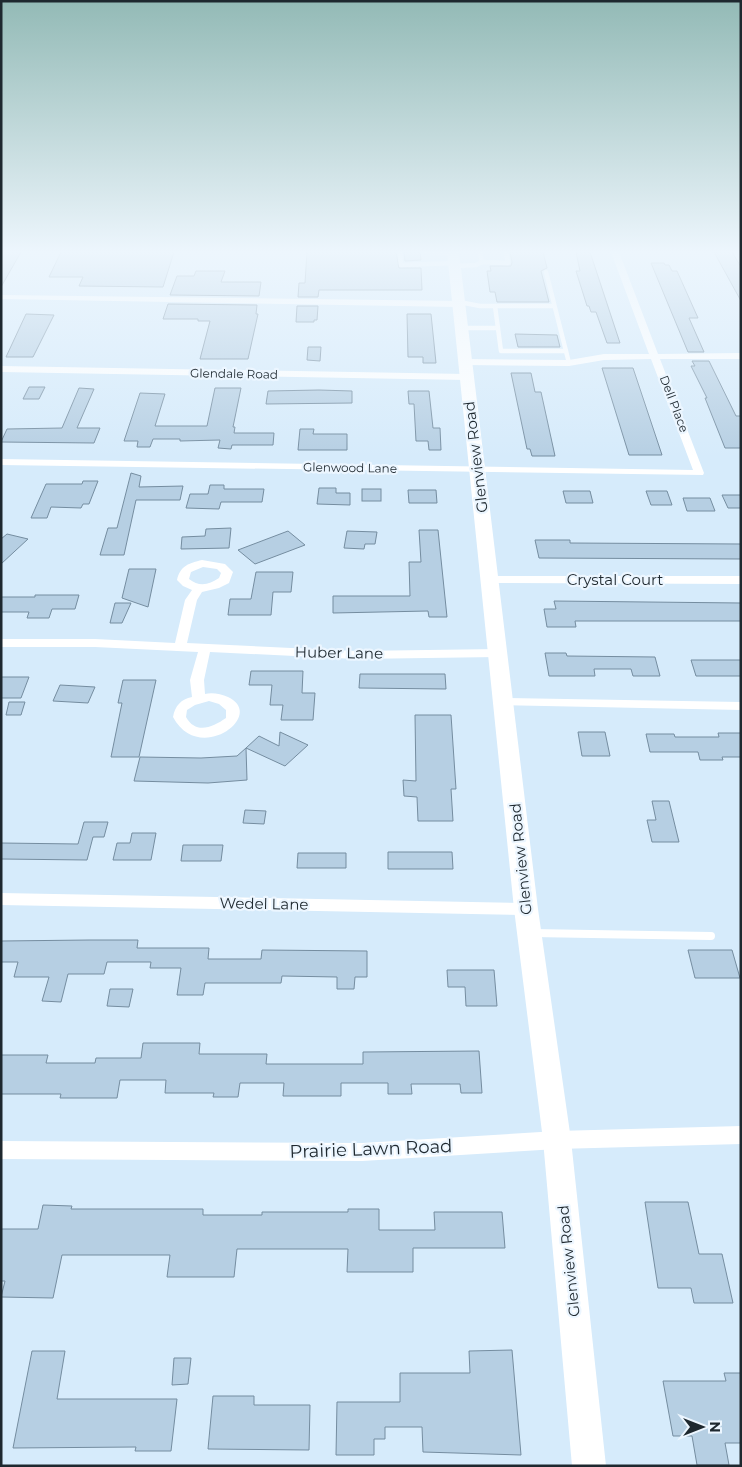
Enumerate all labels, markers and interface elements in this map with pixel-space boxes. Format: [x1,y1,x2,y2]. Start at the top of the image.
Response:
street label: Glendale Road [190,365,278,382]
street label: Dell Place [657,373,692,434]
street label: Glenview Road [459,400,492,514]
street label: Glenwood Lane [303,459,397,476]
street label: Crystal Court [567,570,663,589]
street label: Huber Lane [295,642,383,663]
street label: Glenview Road [505,802,536,916]
street label: Wedel Lane [219,893,309,914]
street label: Prairie Lawn Road [289,1135,453,1163]
street label: Glenview Road [553,1204,584,1318]
north arrow [677,1402,727,1452]
text: N [706,1421,724,1433]

